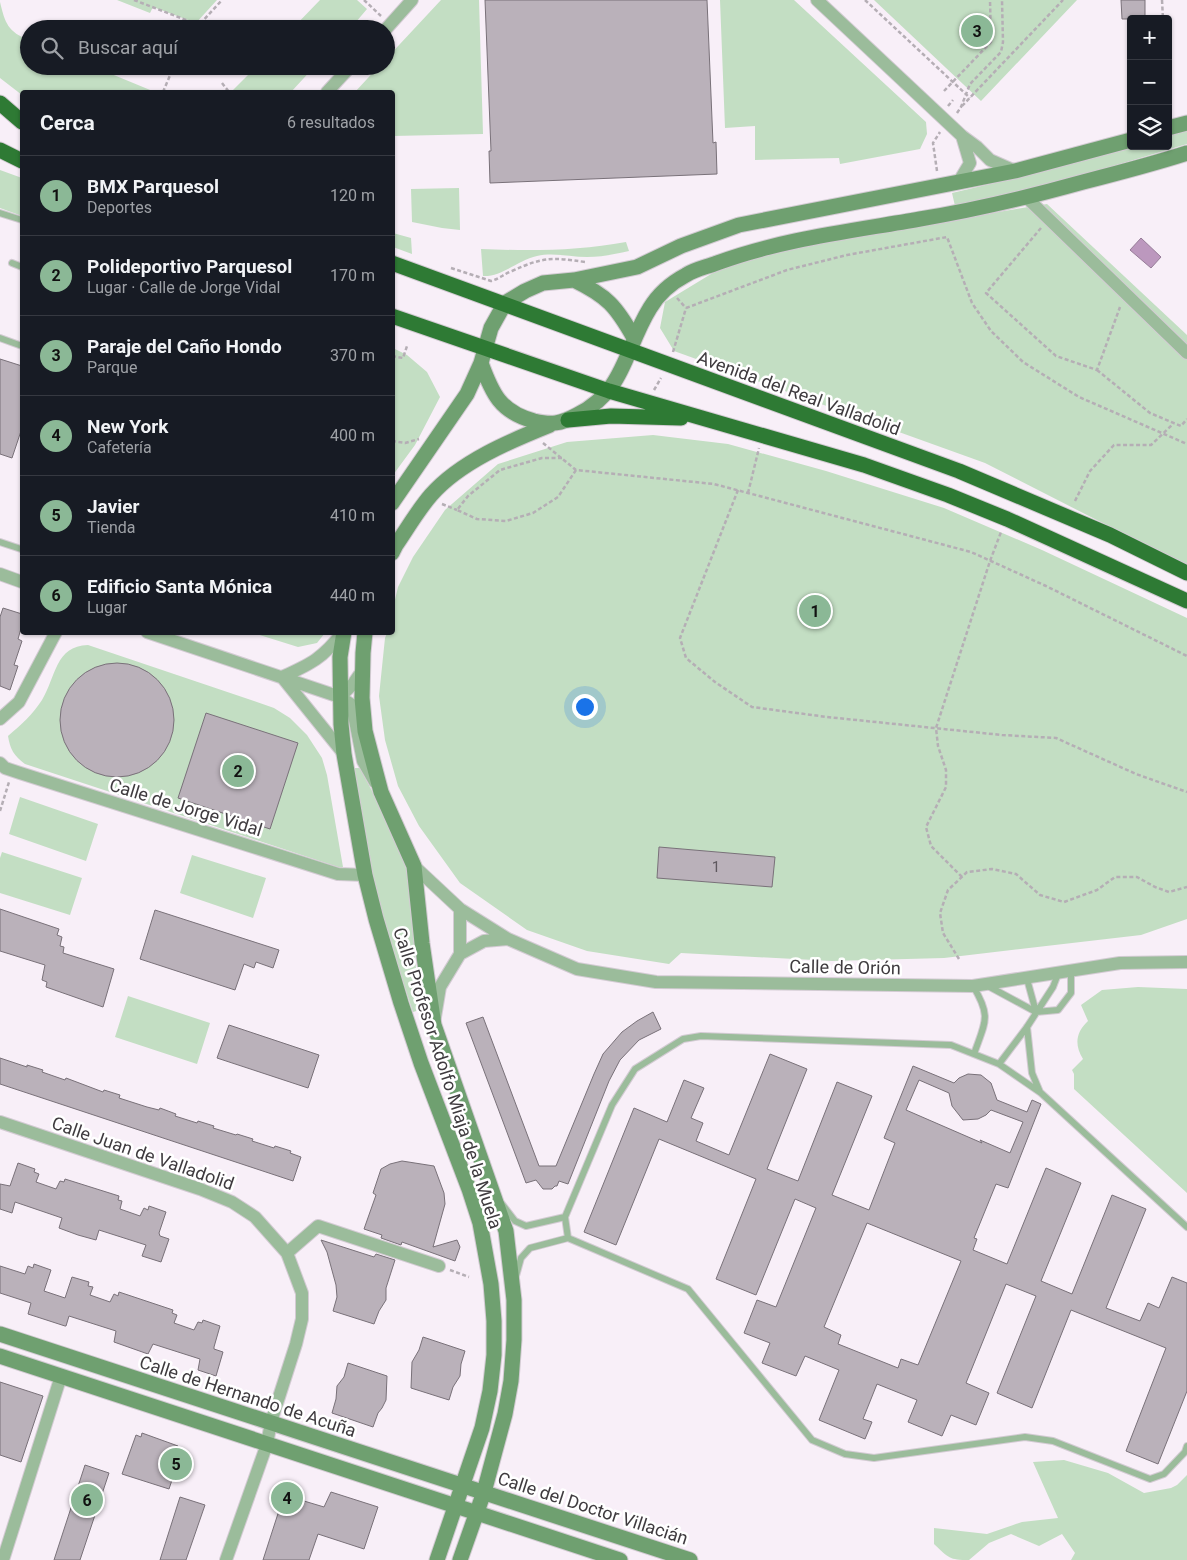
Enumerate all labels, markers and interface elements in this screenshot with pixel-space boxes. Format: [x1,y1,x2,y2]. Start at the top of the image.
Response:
pin: 3 [961,12,993,50]
map controls [1127,15,1172,150]
button: + [1127,15,1172,60]
search box [20,20,395,75]
icon: search [38,34,66,62]
text: Buscar aquí [78,36,178,59]
button: − [1127,60,1172,105]
button: layers [1127,105,1172,150]
text: Cerca [40,111,95,135]
text: 6 resultados [287,113,375,132]
text: BMX Parquesol [87,175,219,198]
text: 1 [51,186,61,205]
text: 120 m [330,186,375,205]
text: Deportes [87,198,152,217]
text: Polideportivo Parquesol [87,255,292,278]
text: 2 [51,266,61,285]
text: 170 m [330,266,375,285]
text: Lugar · Calle de Jorge Vidal [87,278,281,297]
text: Paraje del Caño Hondo [87,335,282,358]
text: 3 [51,346,61,365]
text: 370 m [330,346,375,365]
street label: Avenida del Real Valladolid [695,346,903,440]
text: Parque [87,358,137,377]
text: New York [87,415,168,438]
text: 4 [51,426,61,445]
text: 400 m [330,426,375,445]
text: Cafetería [87,438,152,457]
text: Javier [87,495,140,518]
text: 5 [51,506,61,525]
text: 410 m [330,506,375,525]
text: Tienda [87,518,135,537]
text: Edificio Santa Mónica [87,575,272,598]
text: 6 [51,586,61,605]
text: 440 m [330,586,375,605]
pin: 1 [799,592,831,630]
text: Lugar [87,598,127,617]
your location [572,694,598,720]
pin: 2 [222,752,254,790]
street label: Calle de Jorge Vidal [107,774,265,840]
house number: 1 [712,858,720,876]
street label: Calle Profesor Adolfo Miaja de la Muela [389,925,507,1231]
street label: Calle de Orión [789,956,901,978]
street label: Calle Juan de Valladolid [49,1112,237,1194]
street label: Calle de Hernando de Acuña [137,1351,359,1441]
pin: 5 [160,1445,192,1483]
street label: Calle del Doctor Villacián [495,1467,691,1549]
pin: 4 [271,1479,303,1517]
pin: 6 [71,1481,103,1519]

